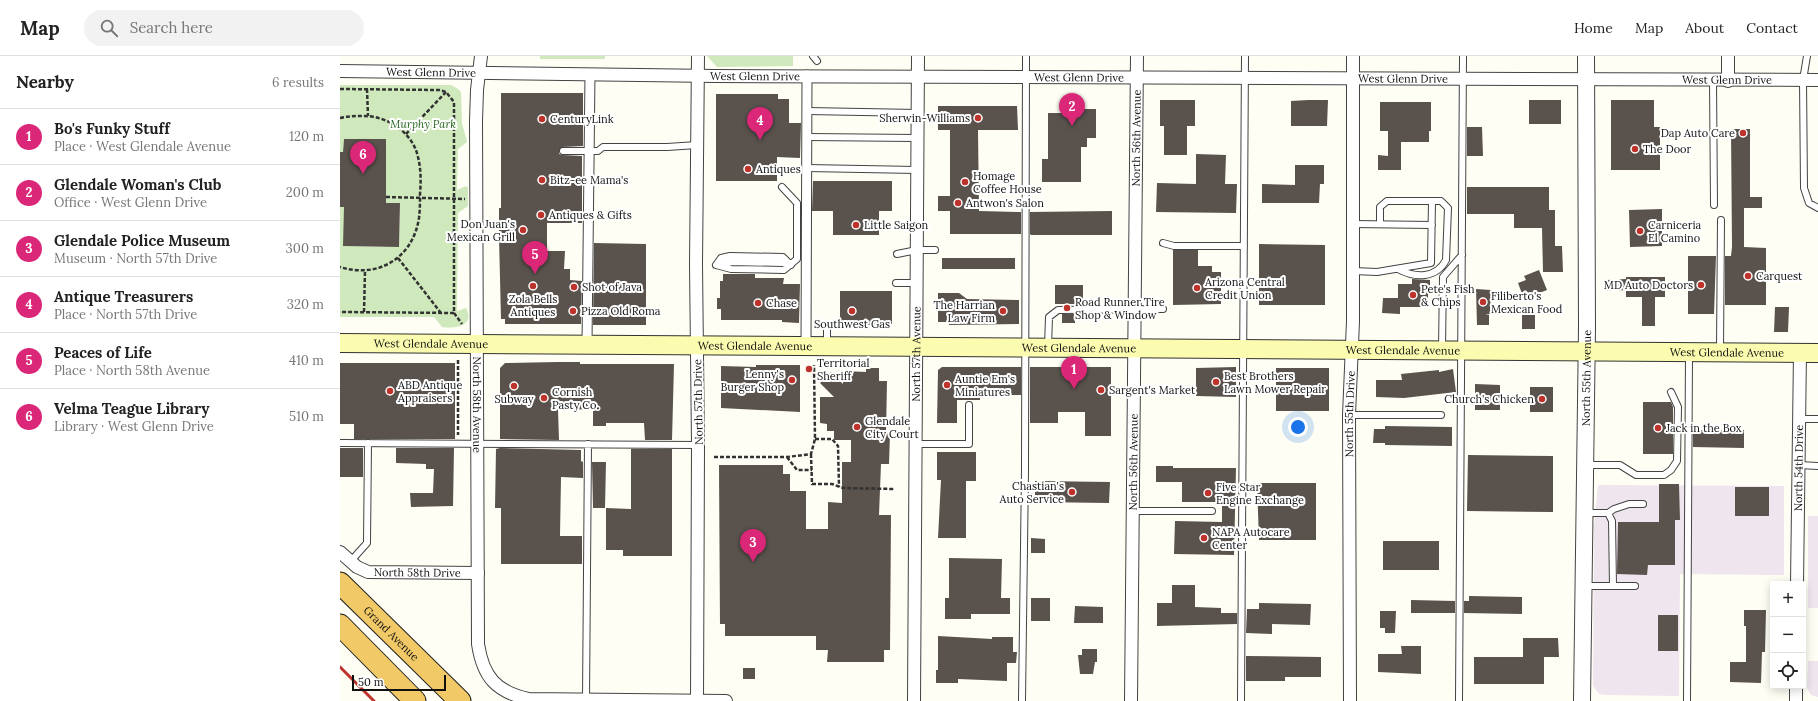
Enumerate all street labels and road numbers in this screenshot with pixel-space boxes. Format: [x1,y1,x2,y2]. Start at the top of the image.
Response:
street label: West Glenn Drive [386,65,476,80]
street label: West Glenn Drive [710,69,800,83]
street label: West Glenn Drive [1034,70,1124,84]
street label: West Glenn Drive [1358,71,1448,86]
street label: West Glenn Drive [1682,73,1772,87]
street label: North 56th Avenue [1129,90,1144,187]
street label: North 57th Avenue [909,306,923,402]
street label: North 55th Avenue [1579,330,1594,426]
street label: West Glendale Avenue [374,336,488,351]
street label: West Glendale Avenue [698,338,812,353]
street label: West Glendale Avenue [1022,341,1136,355]
street label: West Glendale Avenue [1346,343,1460,358]
street label: West Glendale Avenue [1670,345,1784,360]
street label: North 58th Avenue [470,356,484,453]
street label: North 57th Drive [690,359,706,445]
street label: North 55th Drive [1342,370,1358,457]
street label: North 56th Avenue [1126,414,1141,510]
street label: North 54th Drive [1791,425,1806,511]
street label: North 58th Drive [374,565,461,580]
street label: Grand Avenue [361,603,422,664]

